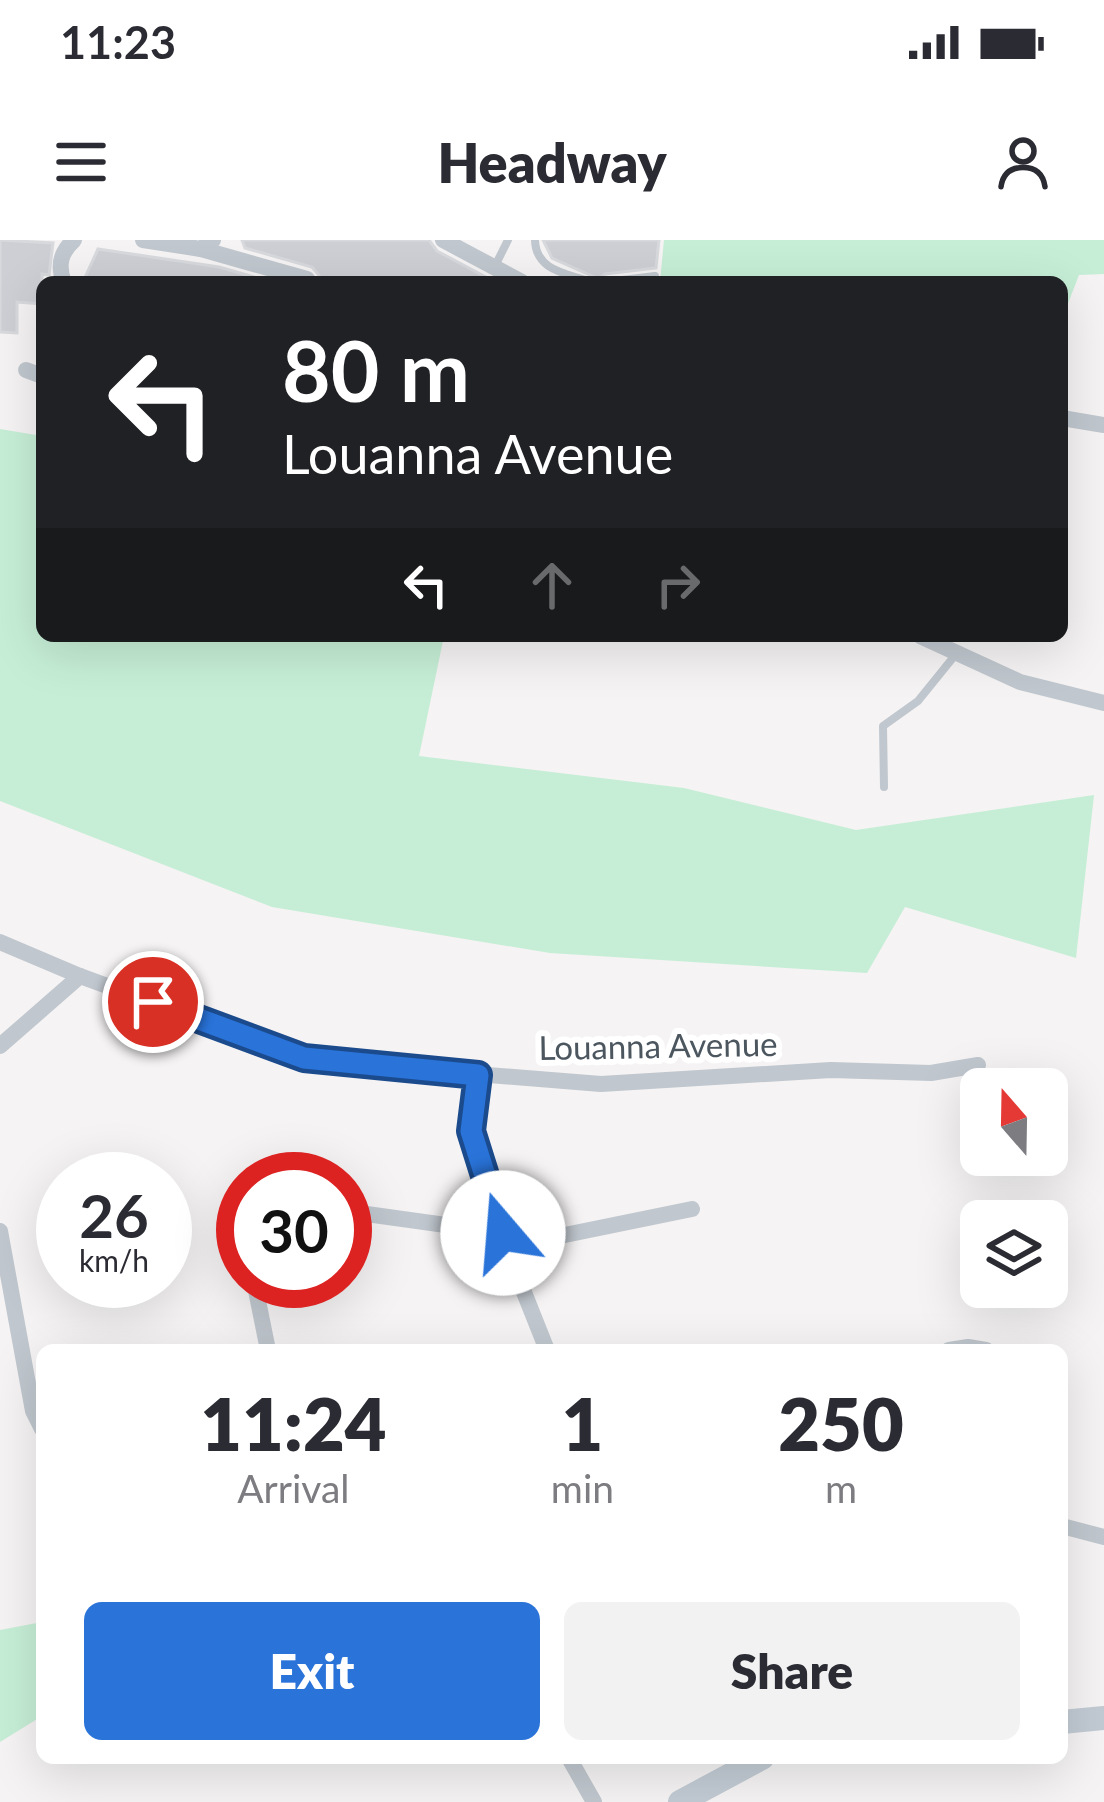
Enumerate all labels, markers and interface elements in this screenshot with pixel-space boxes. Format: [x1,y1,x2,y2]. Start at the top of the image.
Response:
text: 11:23 [60,15,176,69]
icon: menu [48,129,114,195]
icon: person [990,129,1056,195]
text: Headway [437,130,667,195]
text: 80 m [282,319,470,420]
icon: left [84,324,240,480]
text: Louanna Avenue [282,421,673,486]
icon: left [393,552,459,618]
icon: ahead [519,552,585,618]
icon: right [645,552,711,618]
pin [102,951,204,1053]
icon: arrive [120,969,186,1035]
street label: Louanna Avenue [538,1023,778,1067]
north arrow [960,1068,1068,1176]
map controls [960,1068,1068,1308]
speed limit sign: 30 [216,1152,372,1308]
position arrow [440,1170,566,1296]
text: 26 [79,1179,149,1251]
button: layers [960,1200,1068,1308]
text: km/h [79,1242,149,1278]
text: 11:24 [200,1380,386,1466]
text: 1 [562,1380,603,1466]
text: 250 [778,1380,904,1466]
text: Arrival [237,1465,350,1511]
text: min [551,1465,614,1511]
text: m [825,1465,857,1511]
button: Exit [84,1602,540,1740]
button: Share [564,1602,1020,1740]

